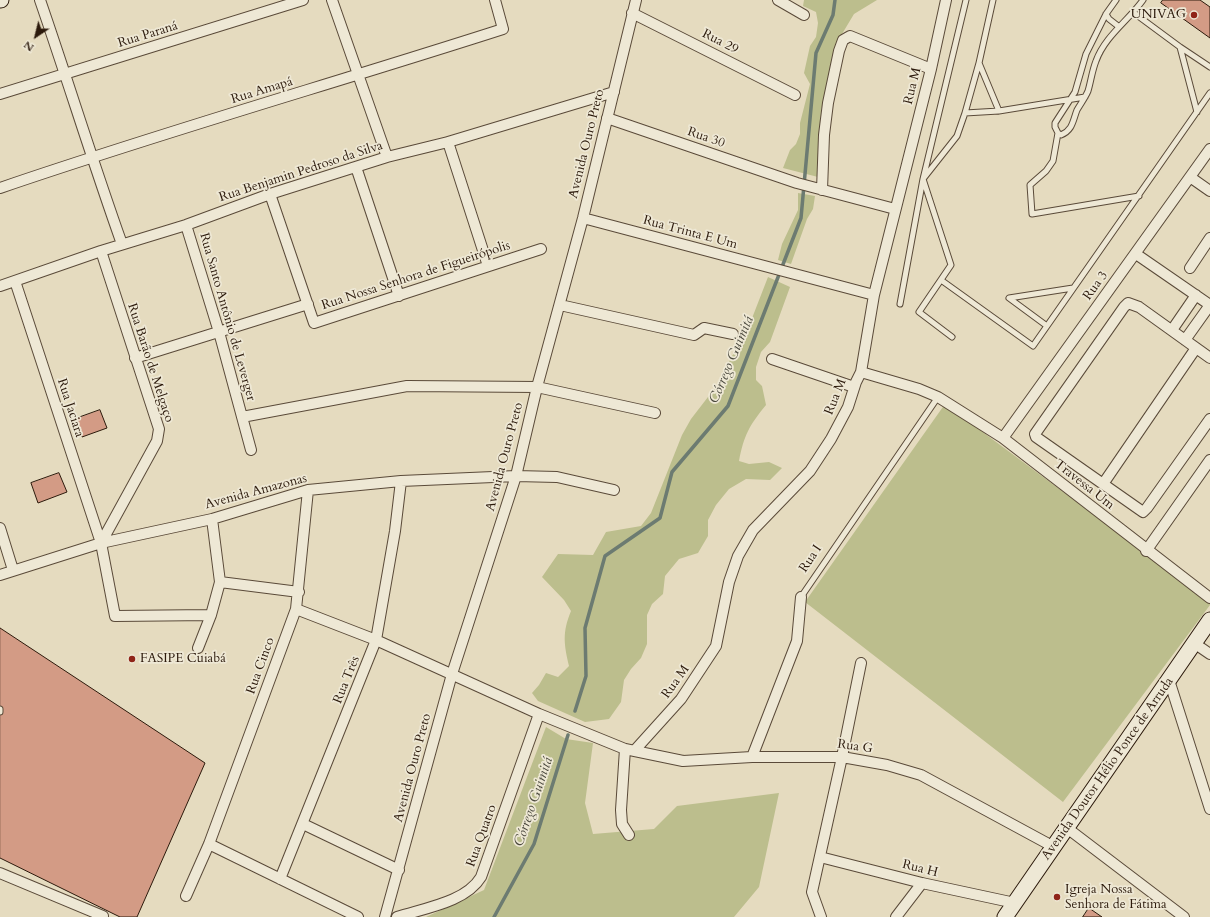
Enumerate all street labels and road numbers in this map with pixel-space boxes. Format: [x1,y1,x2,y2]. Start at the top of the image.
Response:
street label: Rua Paraná [116,18,180,52]
street label: Rua 29 [699,26,741,58]
street label: Rua M [901,66,925,106]
street label: Rua Amapá [229,74,295,108]
street label: Avenida Ouro Preto [566,88,608,200]
street label: Rua 30 [685,124,727,152]
street label: Rua Benjamin Pedroso da Silva [217,138,385,206]
street label: Rua Trinta E Um [641,213,739,253]
street label: Rua Santo Antônio de Leverger [196,231,258,403]
street label: Rua Nossa Senhora de Figueirópolis [320,238,512,314]
street label: Rua 3 [1080,269,1112,303]
street label: Rua Barão de Melgaço [123,302,177,424]
street label: Rua Jaciara [53,377,87,439]
street label: Rua M [822,377,850,417]
street label: Avenida Ouro Preto [483,401,527,513]
street label: Travessa Um [1051,457,1117,513]
street label: Avenida Amazonas [203,471,309,513]
street label: Rua I [796,542,826,576]
street label: Rua Cinco [244,636,278,696]
street label: Rua Três [330,654,364,706]
street label: Rua M [659,662,693,702]
street label: Avenida Doutor Hélio Ponce de Arruda [1039,675,1177,863]
street label: Avenida Ouro Preto [391,712,435,824]
street label: Rua G [836,737,874,757]
street label: Rua Quatro [464,803,500,869]
street label: Rua H [901,857,939,881]

